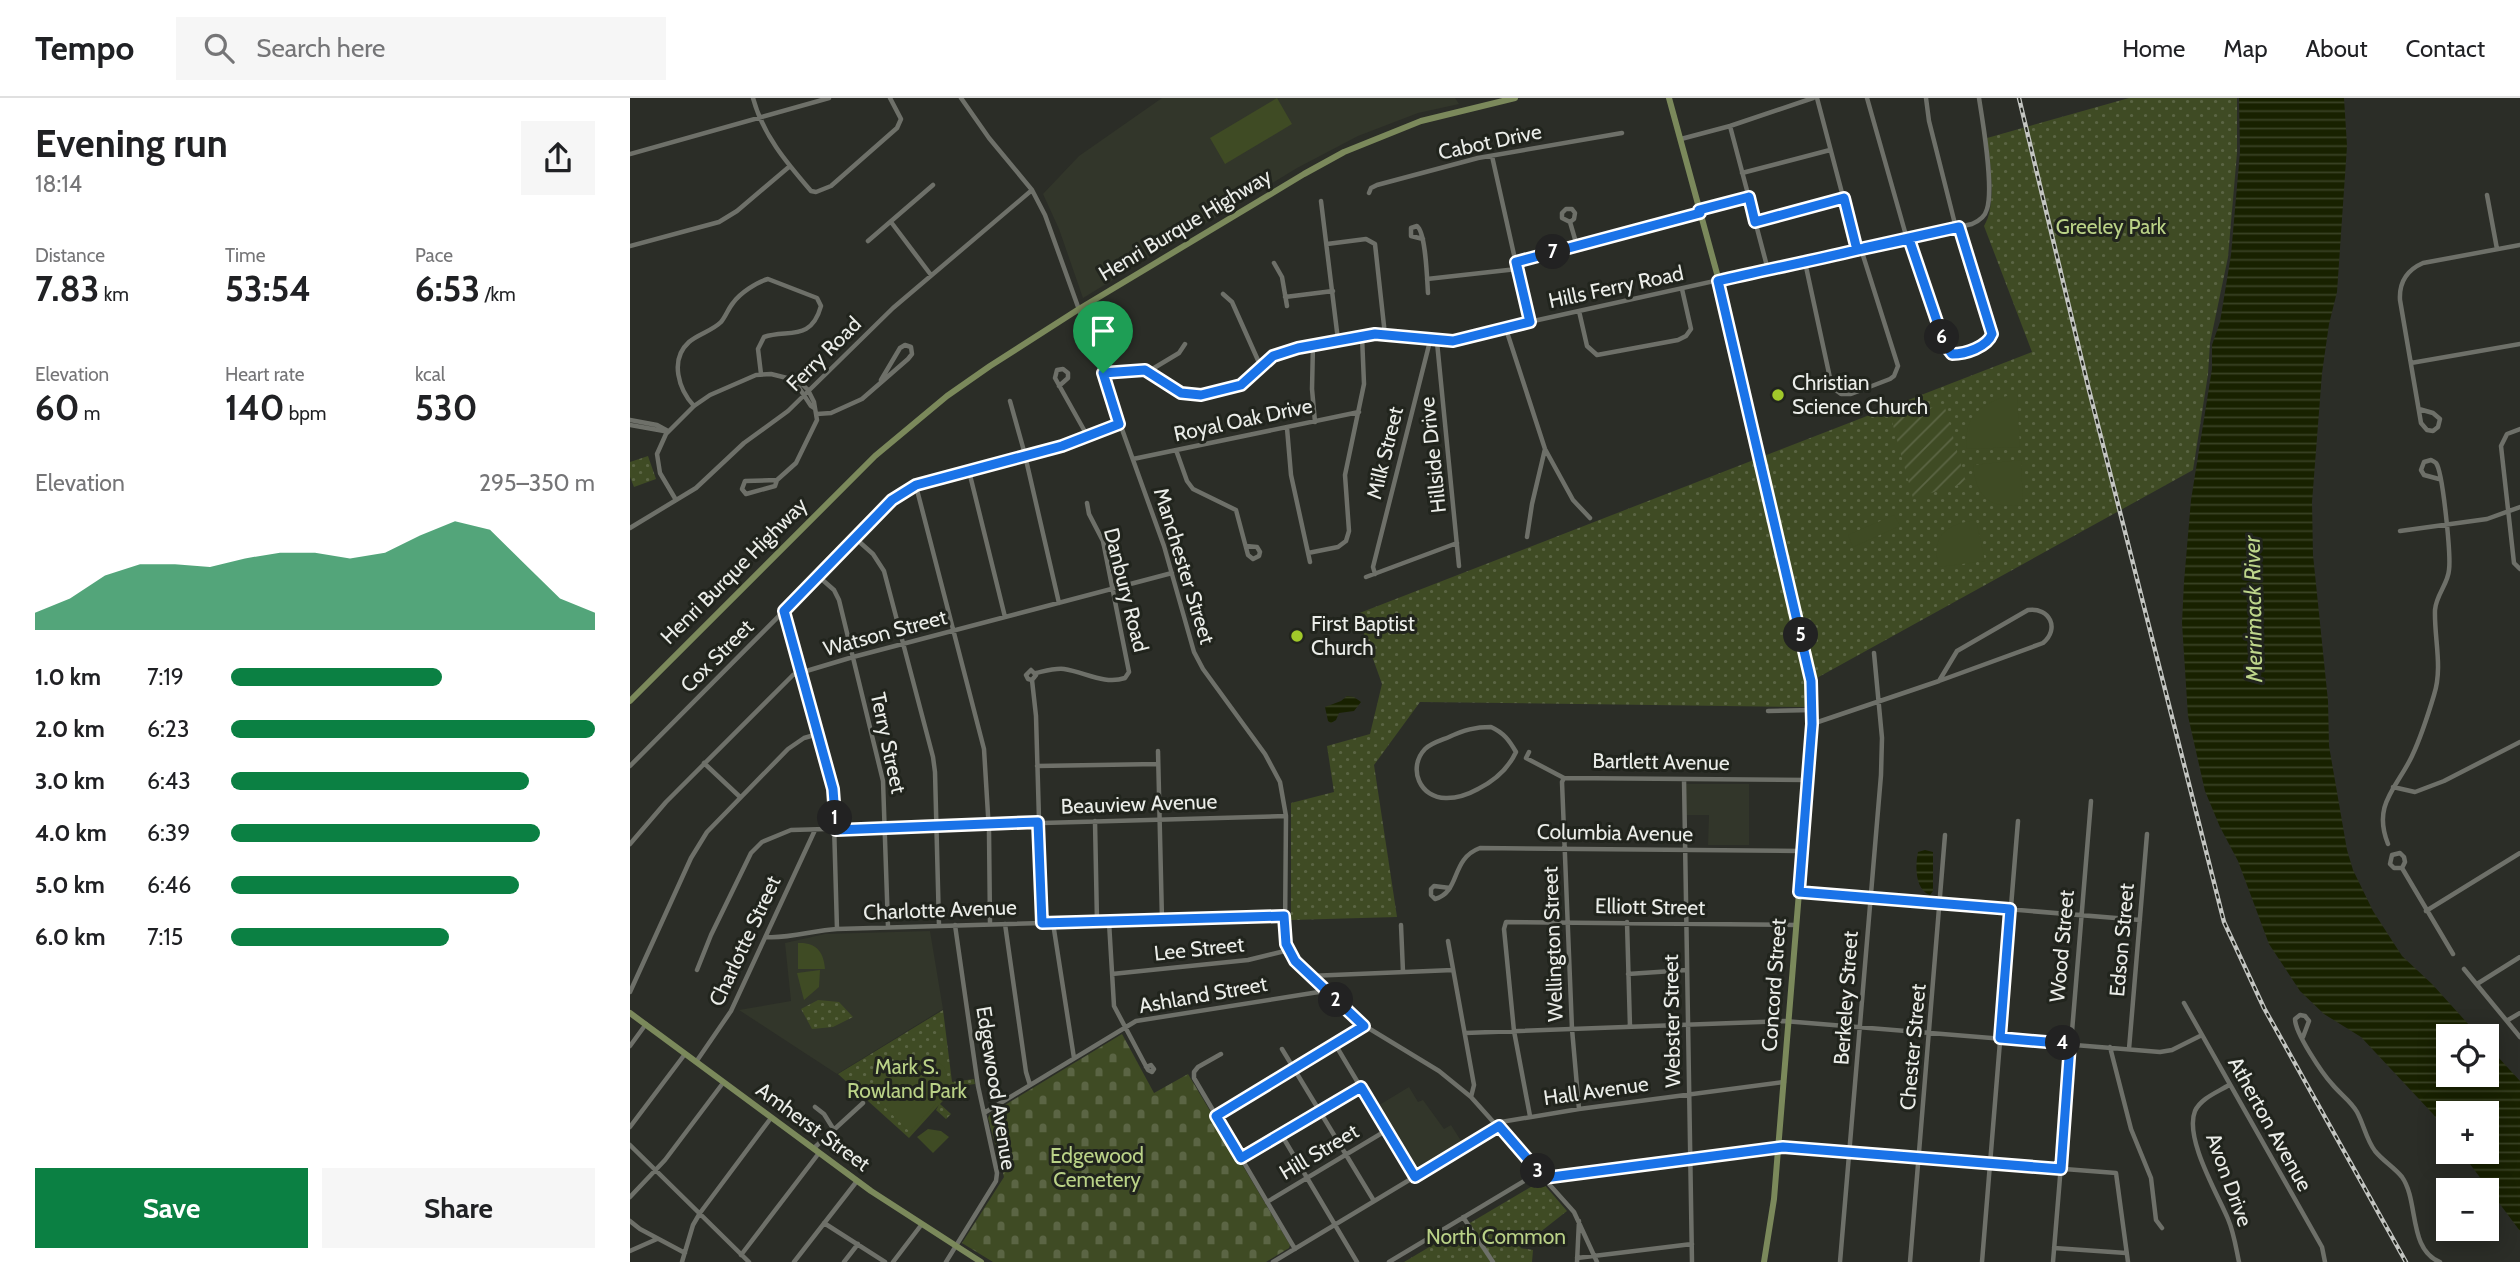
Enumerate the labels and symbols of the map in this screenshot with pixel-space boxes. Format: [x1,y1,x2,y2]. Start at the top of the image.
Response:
street label: Cabot Drive [1436,118,1544,165]
street label: Henri Burque Highway [1094,163,1276,286]
park label: Greeley Park [2056,214,2167,239]
pin: 7 [1536,234,1570,270]
street label: Hills Ferry Road [1546,260,1686,313]
pin [1073,301,1133,373]
street label: Ferry Road [781,311,866,396]
pin: 6 [1924,320,1960,354]
place label: Christian Science Church [1792,370,1928,419]
marker: Christian Science Church [1770,387,1786,403]
street label: Royal Oak Drive [1171,393,1315,446]
street label: Hillside Drive [1414,396,1451,514]
street label: Milk Street [1361,404,1408,502]
street label: Manchester Street [1149,485,1220,647]
street label: Henri Burque Highway [655,492,812,649]
street label: Danbury Road [1099,525,1154,655]
water label: Merrimack River [2238,534,2268,684]
street label: Watson Street [820,604,949,661]
place label: First Baptist Church [1311,611,1415,660]
street label: Cox Street [675,614,758,697]
pin: 5 [1784,618,1818,652]
marker: First Baptist Church [1289,628,1305,644]
street label: Terry Street [866,690,911,796]
street label: Bartlett Avenue [1592,748,1730,775]
street label: Beauview Avenue [1060,788,1218,819]
pin: 1 [818,800,852,836]
street label: Columbia Avenue [1537,819,1693,846]
street label: Wellington Street [1537,866,1568,1022]
street label: Charlotte Street [703,872,786,1010]
street label: Edson Street [2104,882,2139,998]
street label: Wood Street [2044,889,2079,1003]
street label: Elliott Street [1595,893,1705,920]
street label: Charlotte Avenue [863,894,1017,925]
street label: Concord Street [1756,917,1791,1052]
street label: Berkeley Street [1828,930,1863,1066]
street label: Lee Street [1153,931,1245,966]
street label: Webster Street [1658,954,1685,1088]
street label: Ashland Street [1137,971,1269,1018]
pin: 2 [1318,982,1354,1018]
street label: Chester Street [1895,983,1930,1111]
street label: Edgewood Avenue [971,1004,1022,1172]
pin: 4 [2046,1026,2080,1060]
street label: Atherton Avenue [2223,1052,2318,1196]
park label: Mark S. Rowland Park [847,1054,968,1103]
street label: Hall Avenue [1542,1071,1650,1110]
street label: Amherst Street [752,1077,875,1176]
street label: Hill Street [1275,1118,1363,1185]
street label: Avon Drive [2201,1130,2258,1230]
park label: Edgewood Cemetery [1050,1143,1144,1192]
pin: 3 [1520,1154,1556,1188]
park label: North Common [1426,1224,1566,1249]

